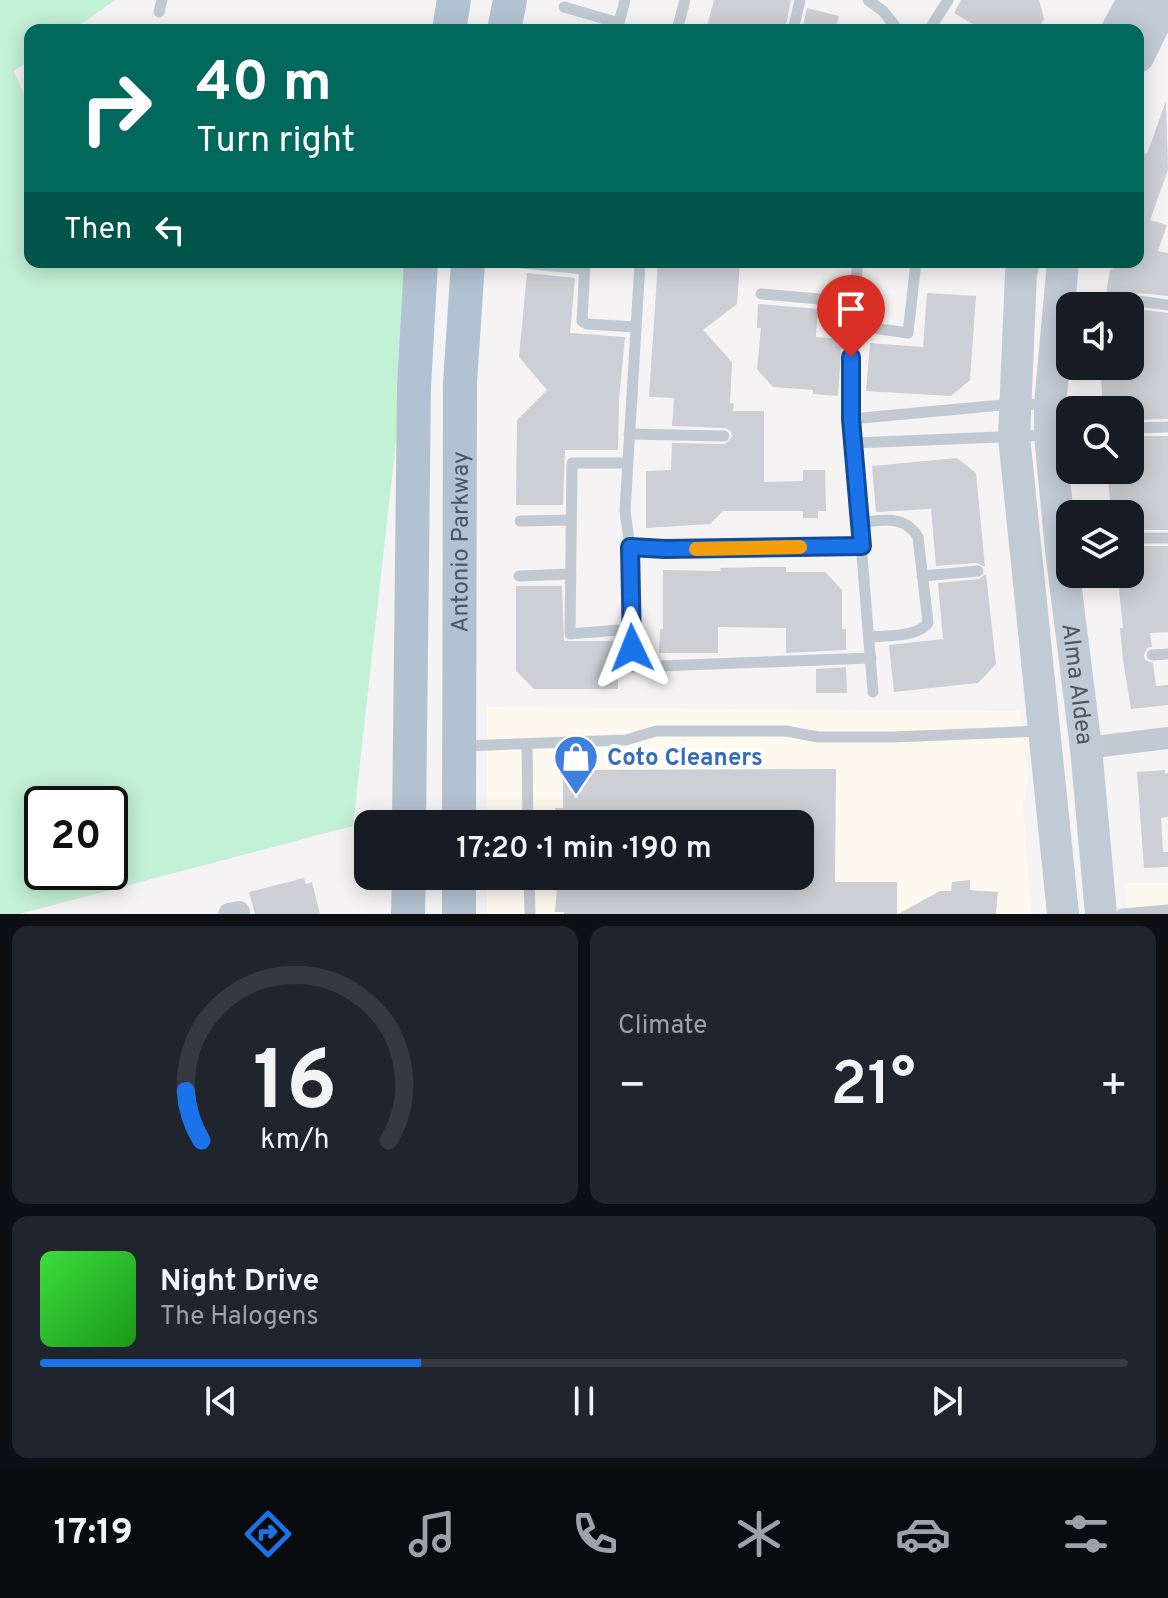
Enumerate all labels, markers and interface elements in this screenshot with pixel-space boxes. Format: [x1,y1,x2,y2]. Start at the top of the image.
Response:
text: 40 m [196,50,332,120]
icon: right [64,56,168,160]
text: Turn right [196,119,355,165]
icon: left [148,208,192,252]
text: Then [64,212,132,249]
pin [817,275,885,357]
icon: arrive [829,287,873,331]
map controls [1056,292,1144,588]
button: sound [1056,292,1144,380]
button: search [1056,396,1144,484]
street label: Antonio Parkway [446,451,477,633]
button: layers [1056,500,1144,588]
position arrow [590,606,674,690]
street label: Alma Aldea [1053,622,1098,746]
shop icon: Coto Cleaners [552,733,600,796]
place label: Coto Cleaners [607,744,763,774]
speed limit sign: 20 [24,786,128,890]
text: 17:20 · 1 min · 190 m [456,831,712,868]
text: Climate [618,1010,707,1043]
text: 16 [253,1034,337,1139]
text: 21° [831,1050,916,1126]
text: − [618,1060,646,1116]
text: + [1100,1060,1128,1116]
text: km/h [260,1123,330,1159]
text: Night Drive [160,1264,319,1301]
text: The Halogens [160,1301,319,1334]
icon: previous [199,1379,243,1423]
icon: pause [562,1379,606,1423]
icon: next [925,1379,969,1423]
icon: directions [240,1506,296,1562]
icon: music [404,1506,460,1562]
icon: phone [567,1506,623,1562]
icon: climate [731,1506,787,1562]
icon: car [895,1506,951,1562]
icon: filters [1058,1506,1114,1562]
text: 17:19 [54,1511,133,1557]

